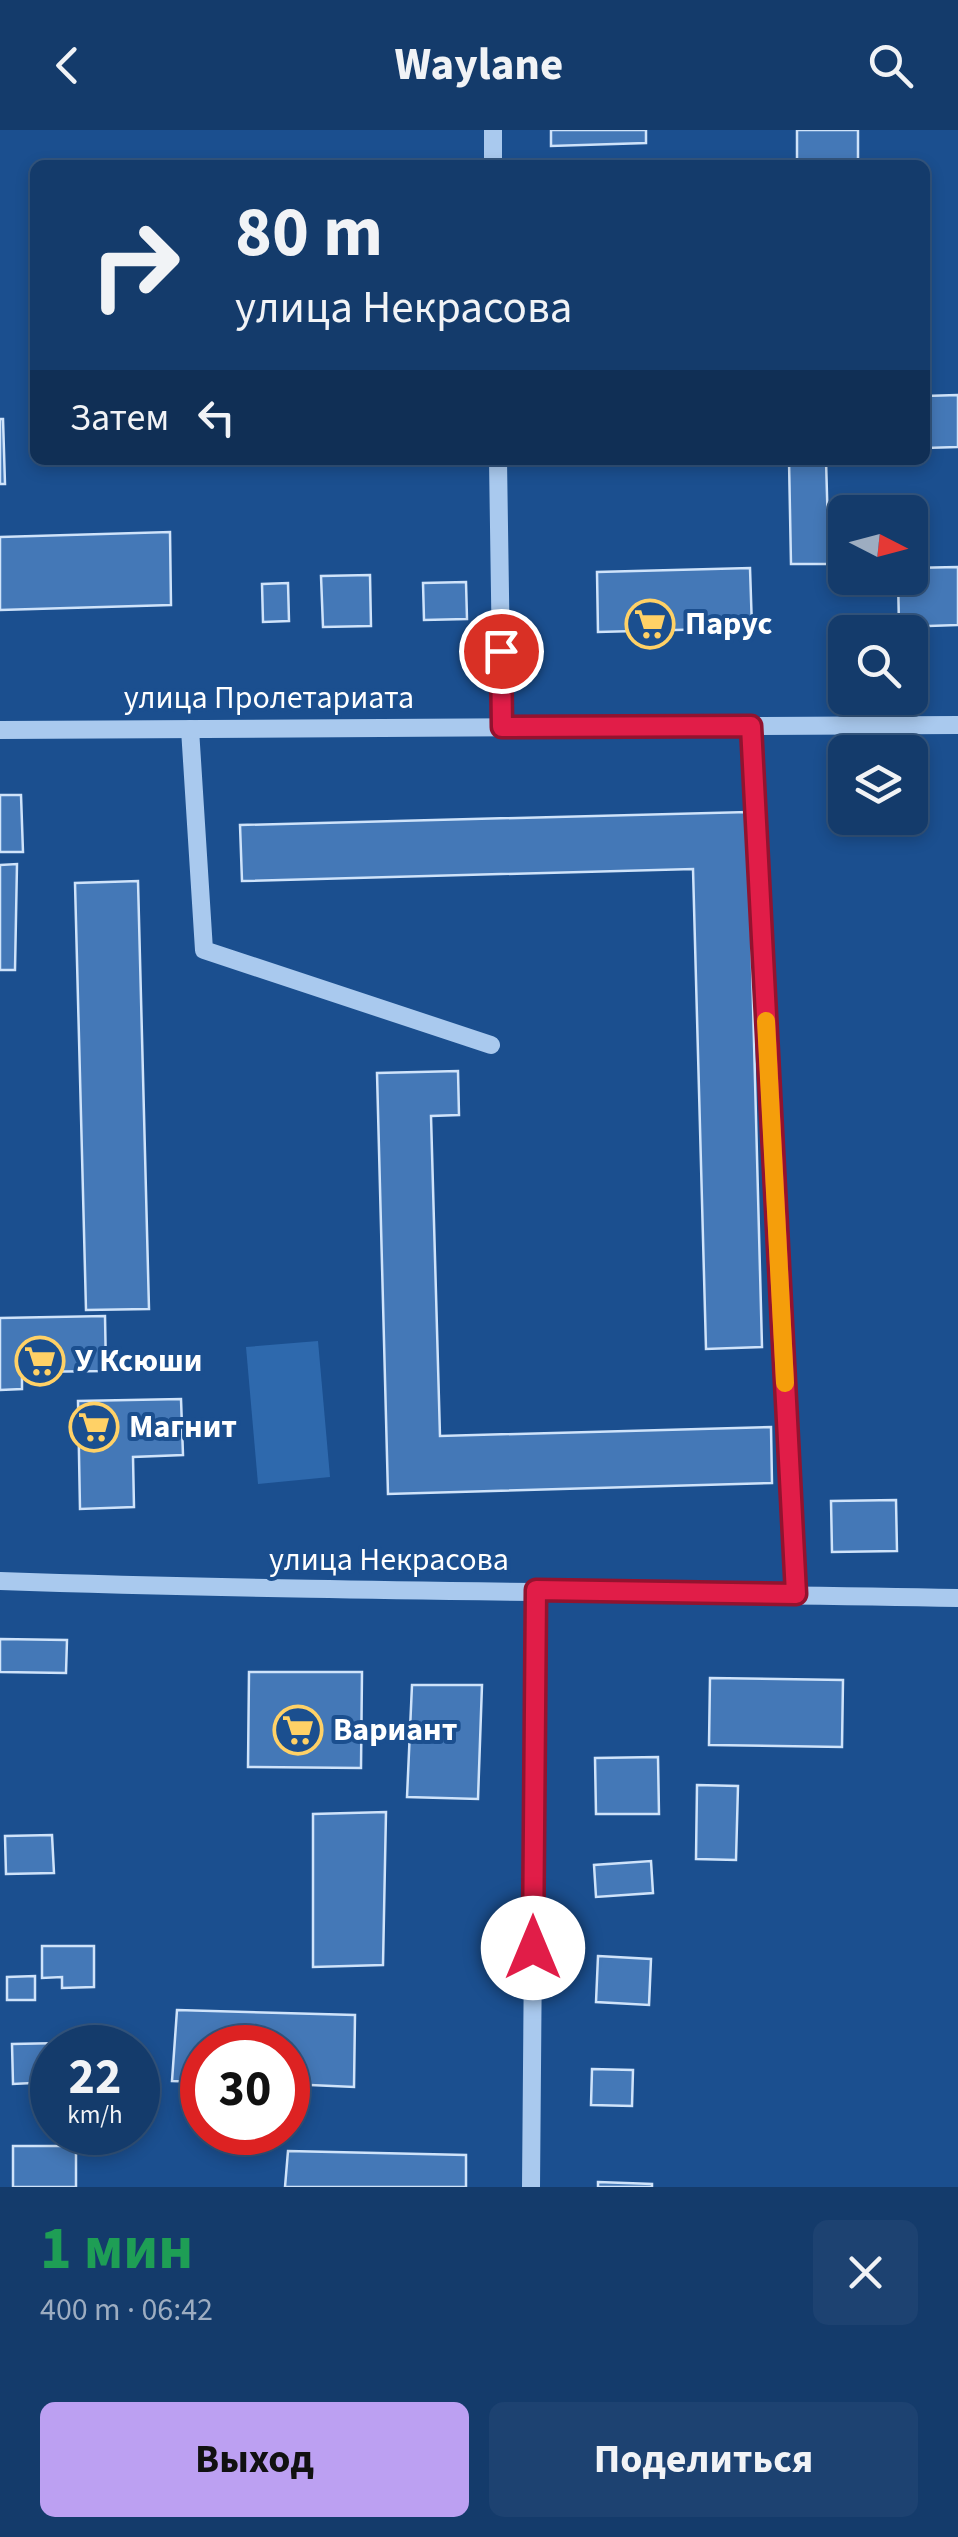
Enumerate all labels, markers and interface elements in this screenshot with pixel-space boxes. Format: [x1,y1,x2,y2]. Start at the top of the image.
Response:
text: Waylane [395,33,563,97]
icon: back [40,38,95,93]
icon: search [863,38,918,93]
text: 80 m [235,183,383,283]
icon: right [70,200,200,330]
text: улица Некрасова [235,276,572,340]
icon: left [189,390,244,445]
text: Затем [70,391,169,445]
north arrow [828,495,928,595]
map controls [828,495,928,835]
supermarket icon: Парус [624,598,676,650]
place label: Парус [685,601,773,647]
pin [459,609,544,694]
button: search [828,615,928,715]
icon: arrive [474,624,529,679]
street label: улица Пролетариата [124,675,414,721]
button: layers [828,735,928,835]
supermarket icon: У Ксюши [14,1335,66,1387]
place label: У Ксюши [75,1338,202,1384]
supermarket icon: Магнит [68,1401,120,1453]
place label: Магнит [129,1404,237,1450]
street label: улица Некрасова [269,1537,509,1583]
supermarket icon: Вариант [272,1704,324,1756]
place label: Вариант [333,1707,457,1753]
position arrow [481,1896,585,2000]
speed limit sign: 30 [180,2025,310,2155]
text: 22 [69,2042,121,2113]
text: km/h [67,2097,123,2133]
text: 1 мин [40,2207,193,2292]
button: close [813,2220,918,2325]
text: 400 m · 06:42 [40,2287,213,2333]
button: Выход [40,2402,469,2517]
button: Поделиться [489,2402,918,2517]

